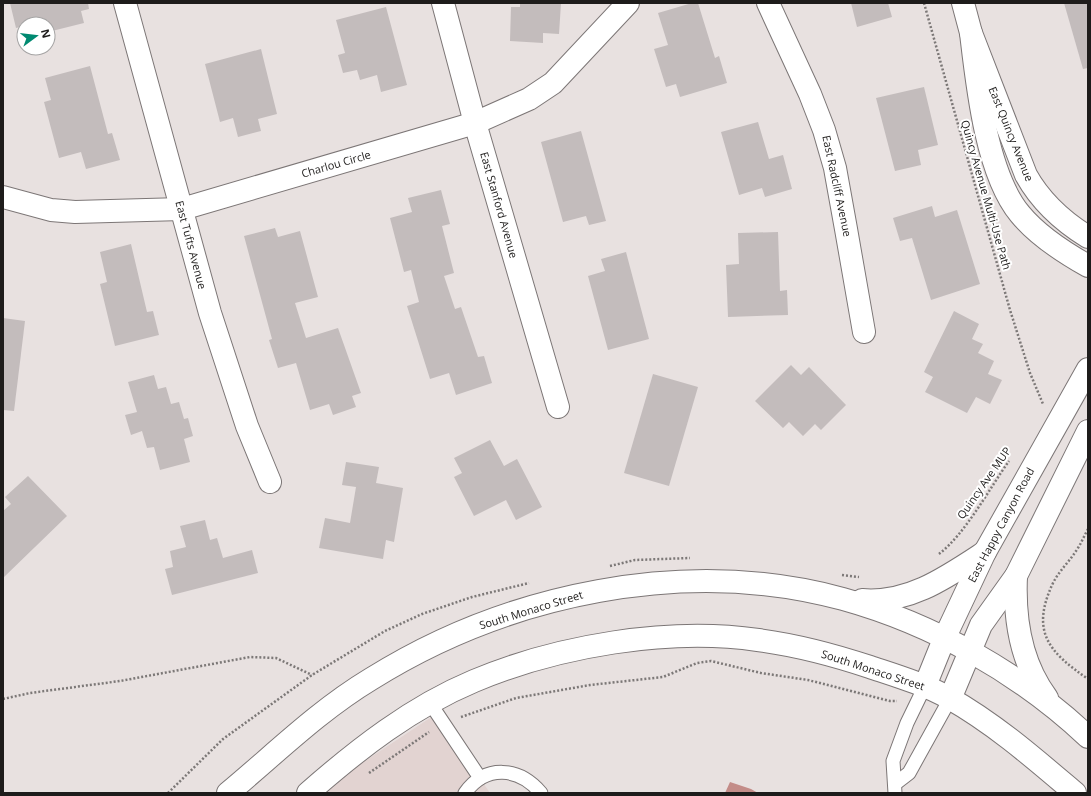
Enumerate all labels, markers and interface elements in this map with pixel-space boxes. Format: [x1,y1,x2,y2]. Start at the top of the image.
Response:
north arrow [16,16,56,56]
text: N [38,27,55,40]
street label: East Quincy Avenue [986,84,1037,183]
street label: Quincy Avenue Multi-Use Path [958,118,1015,271]
street label: East Radcliff Avenue [819,134,856,238]
street label: Charlou Circle [299,146,372,181]
street label: East Stanford Avenue [477,150,522,260]
street label: East Tufts Avenue [172,199,211,291]
street label: Quincy Ave MUP [953,444,1014,522]
street label: East Happy Canyon Road [964,465,1037,585]
street label: South Monaco Street [477,587,585,632]
street label: South Monaco Street [820,646,927,693]

